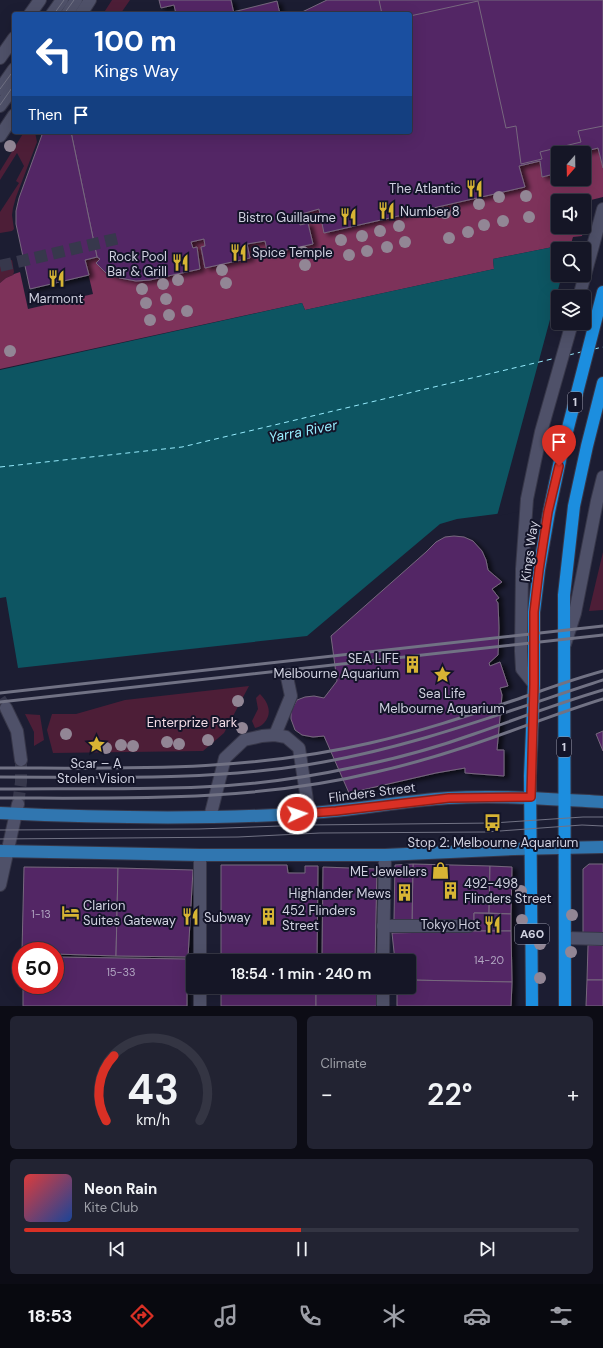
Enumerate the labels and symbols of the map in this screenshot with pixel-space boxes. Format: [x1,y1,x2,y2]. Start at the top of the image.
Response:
north arrow [551,146,591,186]
restaurant icon: The Atlantic [464,178,484,198]
place label: The Atlantic [389,180,461,197]
restaurant icon: Number 8 [377,201,397,221]
place label: Number 8 [400,203,460,220]
restaurant icon: Bistro Guillaume [339,207,359,227]
place label: Bistro Guillaume [238,209,336,226]
restaurant icon: Spice Temple [229,242,249,262]
place label: Spice Temple [252,244,333,261]
place label: Rock Pool Bar & Grill [107,248,167,280]
restaurant icon: Rock Pool Bar & Grill [170,253,190,273]
restaurant icon: Marmont [46,269,66,289]
place label: Marmont [29,290,83,307]
road number: 1 [568,392,582,412]
water label: Yarra River [267,415,340,446]
pin [542,425,576,466]
street label: Kings Way [517,519,542,583]
place label: SEA LIFE Melbourne Aquarium [273,650,399,682]
building icon: SEA LIFE Melbourne Aquarium [402,655,422,675]
place icon: Sea Life Melbourne Aquarium [432,664,452,684]
place label: Sea Life Melbourne Aquarium [379,685,505,717]
park label: Enterprize Park [147,714,238,731]
place icon: Scar – A Stolen Vision [86,734,106,754]
road number: 1 [557,737,571,757]
place label: Scar – A Stolen Vision [57,755,135,787]
street label: Flinders Street [328,779,417,806]
position arrow [276,793,318,835]
bus stop icon: Stop 2: Melbourne Aquarium [483,813,503,833]
place label: Stop 2: Melbourne Aquarium [408,834,578,851]
shop icon: ME Jewellers [430,861,450,881]
place label: ME Jewellers [350,863,427,880]
place label: 492-498 Flinders Street [464,875,552,907]
building icon: 492-498 Flinders Street [441,880,461,900]
building icon: Highlander Mews [394,883,414,903]
place label: Highlander Mews [289,885,391,902]
place label: Clarion Suites Gateway [83,897,176,929]
hotel icon: Clarion Suites Gateway [60,902,80,922]
place label: 452 Flinders Street [282,902,356,934]
house number: 1-13 [31,907,51,921]
restaurant icon: Subway [181,907,201,927]
building icon: 452 Flinders Street [259,907,279,927]
place label: Subway [204,909,251,926]
restaurant icon: Tokyo Hot [483,914,503,934]
place label: Tokyo Hot [420,916,480,933]
road number: A60 [515,924,549,944]
speed limit sign: 50 [12,942,64,994]
house number: 14-20 [474,953,504,967]
house number: 15-33 [106,965,136,979]

